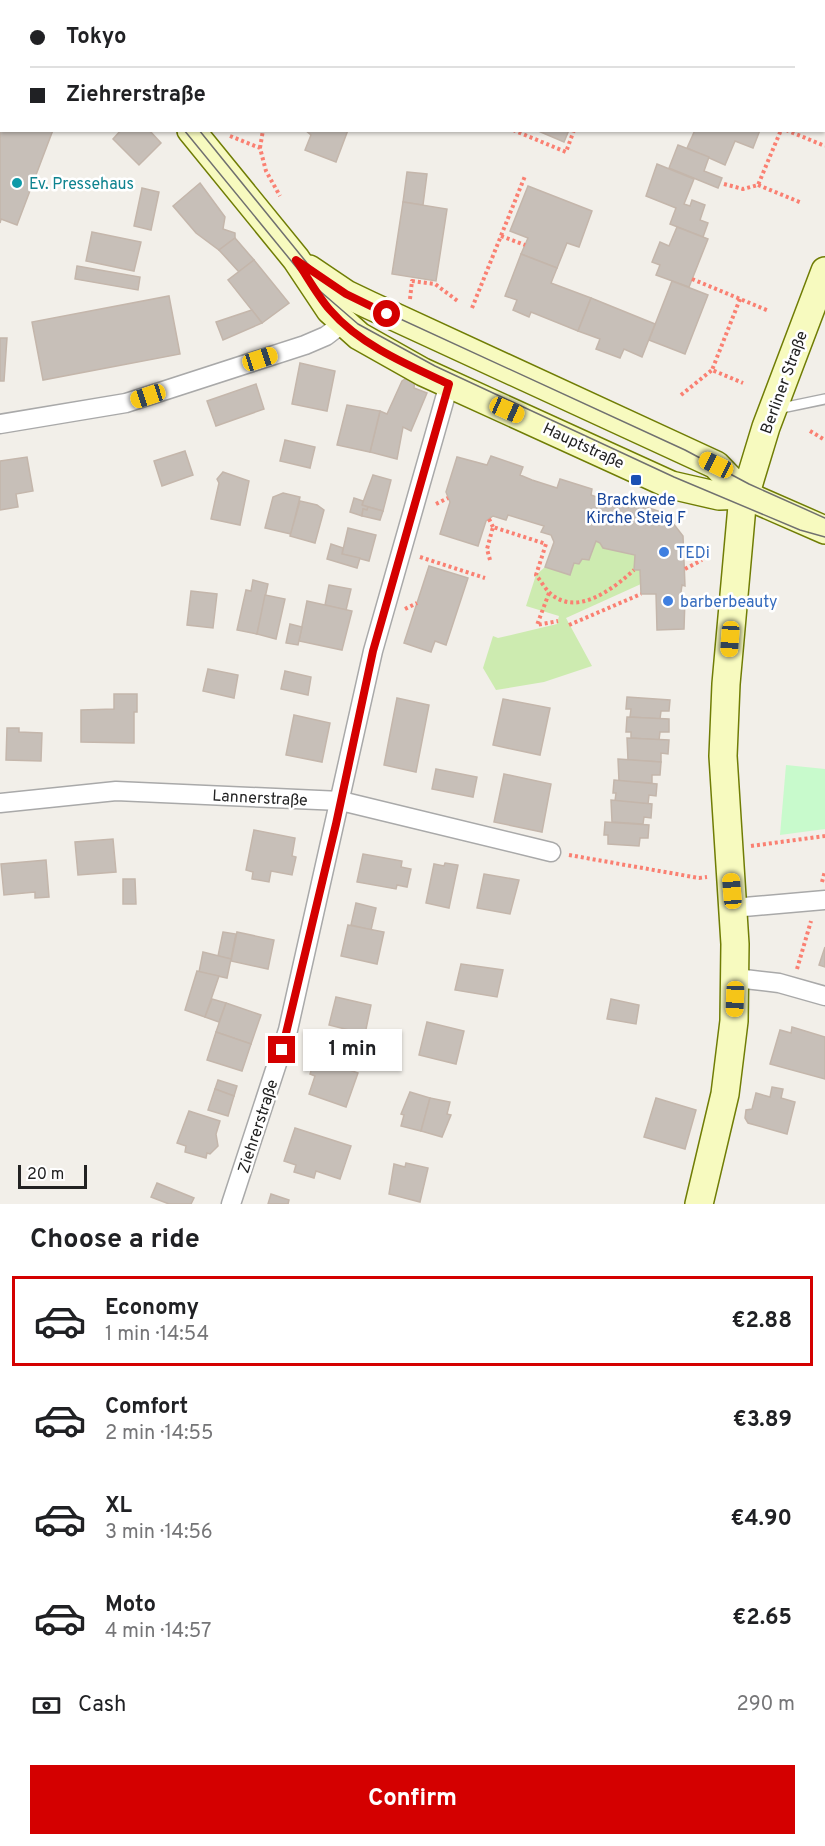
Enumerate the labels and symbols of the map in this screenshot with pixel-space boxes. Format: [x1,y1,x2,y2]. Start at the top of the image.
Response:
place label: Ev. Pressehaus [29,175,134,195]
marker: Ev. Pressehaus [10,176,24,190]
route start [373,300,400,327]
street label: Berliner Straße [757,328,813,437]
car [240,345,280,373]
car [128,382,168,410]
car [487,394,527,426]
street label: Hauptstraße [539,419,627,474]
car [696,449,736,481]
marker: Brackwede Kirche Steig F [629,473,643,487]
place label: Brackwede Kirche Steig F [586,491,686,529]
place label: TEDi [676,544,710,564]
marker: TEDi [657,545,671,559]
place label: barberbeauty [680,593,778,613]
marker: barberbeauty [661,594,675,608]
car [720,620,740,658]
street label: Lannerstraße [212,787,308,811]
car [721,872,743,910]
car [725,981,745,1017]
callout: 1 min [303,1029,402,1071]
route end [268,1036,295,1063]
street label: Ziehrerstraße [234,1077,283,1176]
scale bar [18,1162,87,1190]

